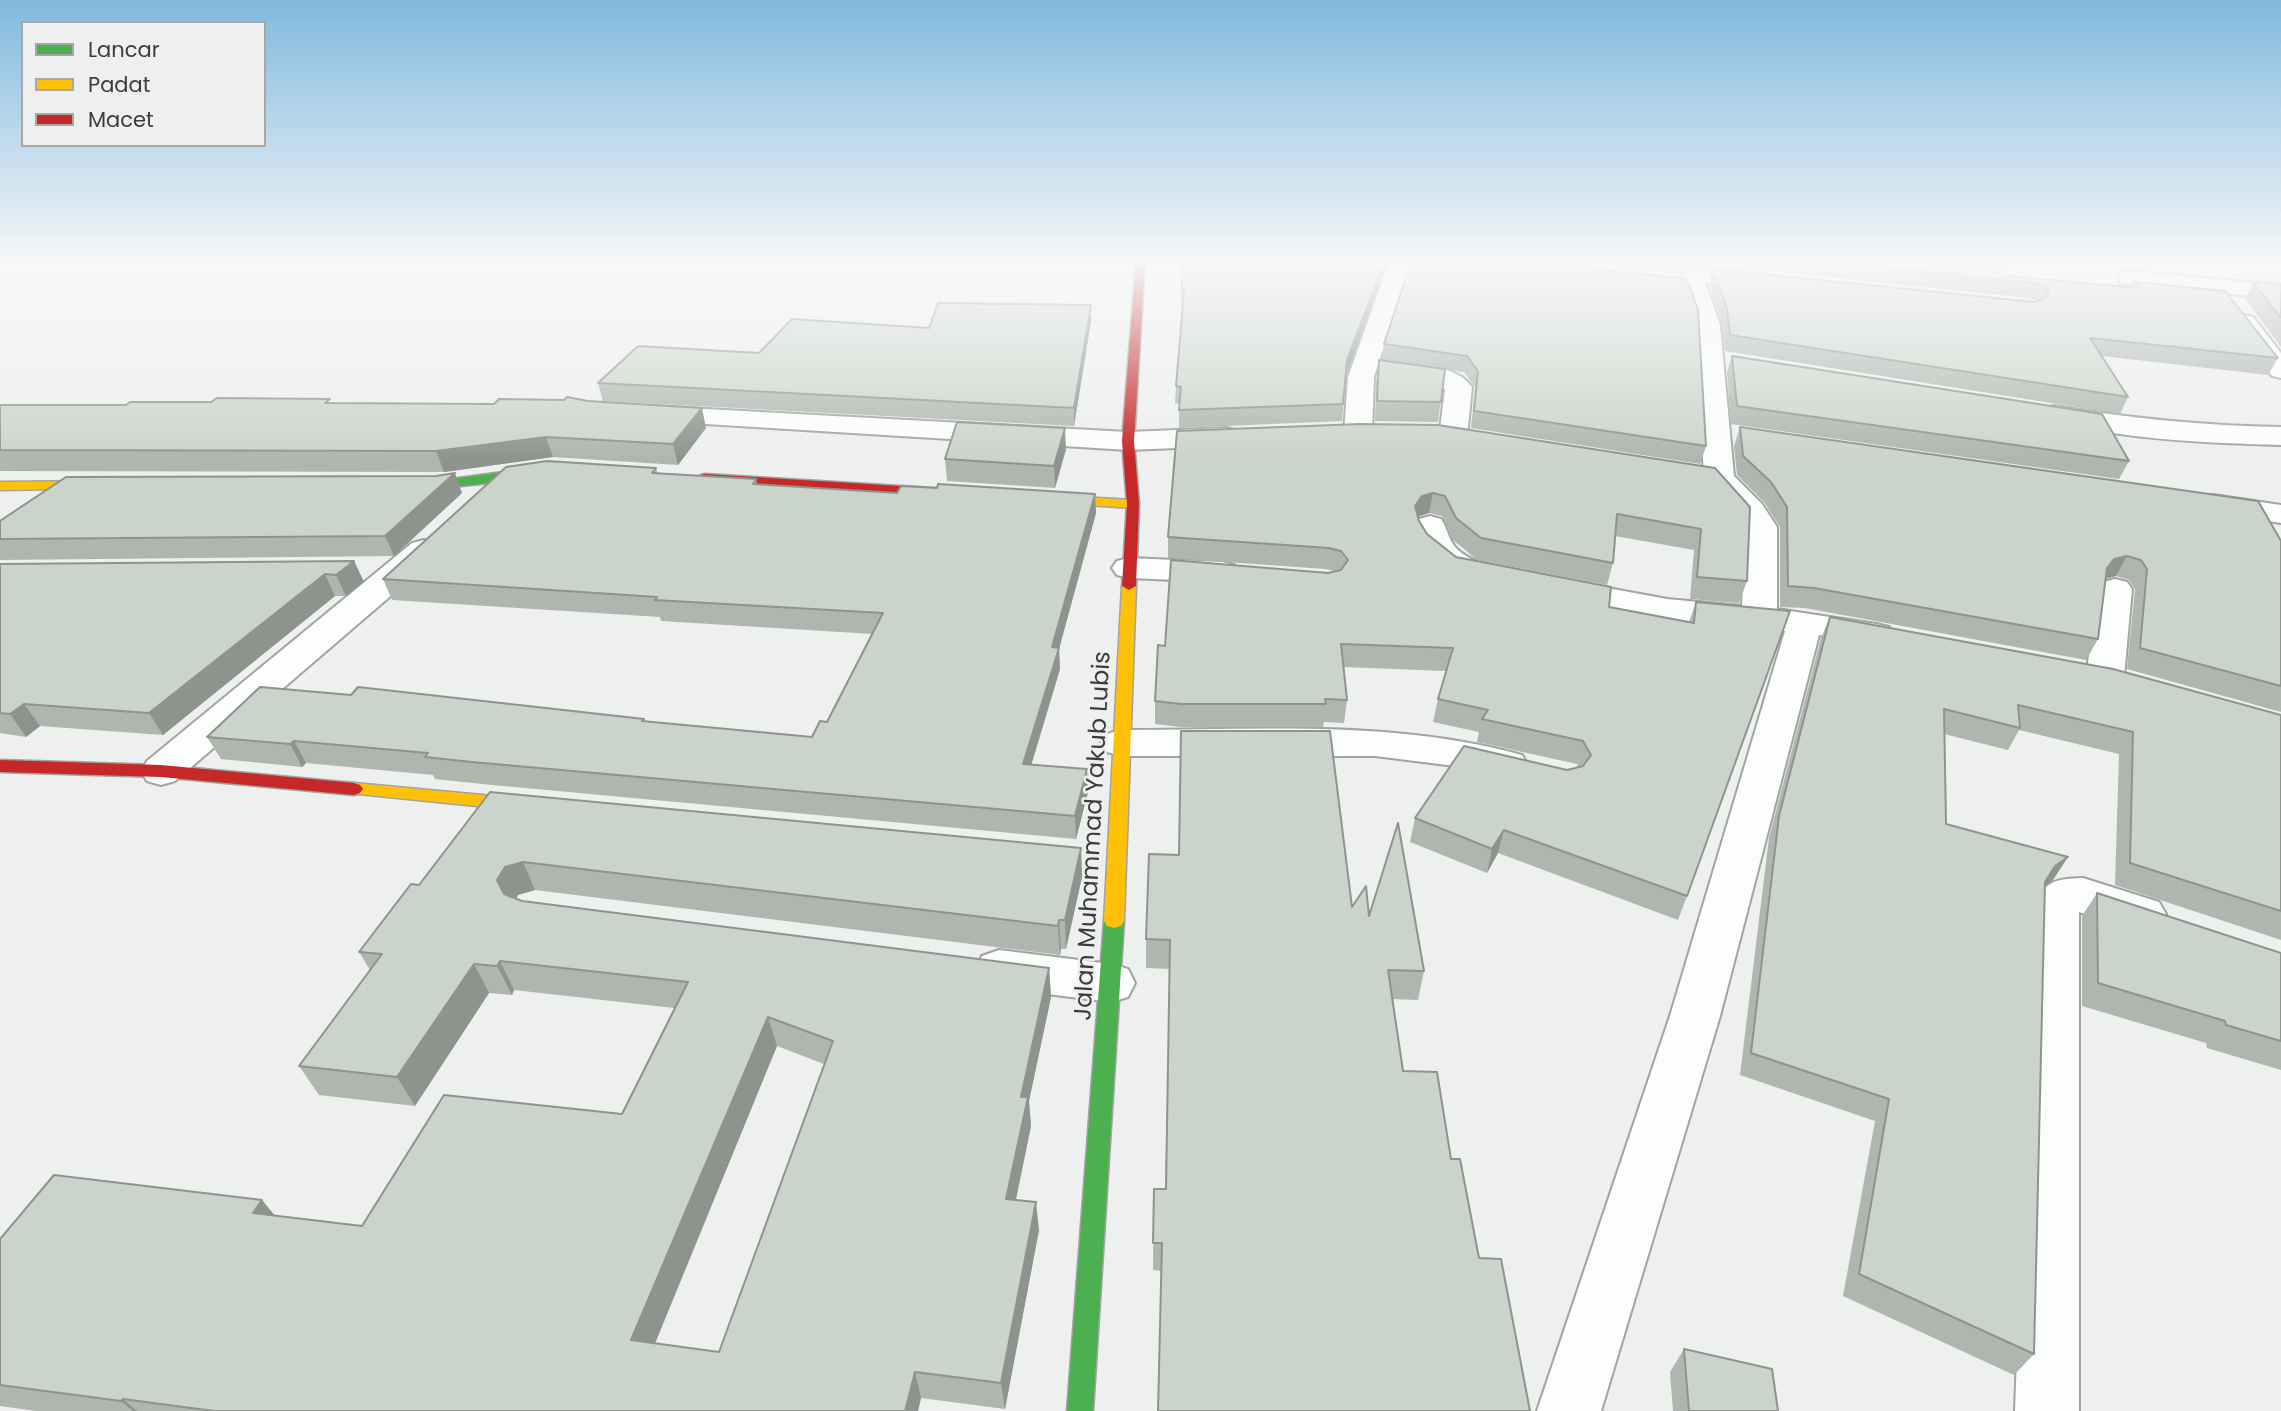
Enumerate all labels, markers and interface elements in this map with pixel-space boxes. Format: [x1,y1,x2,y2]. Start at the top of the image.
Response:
legend [21,21,266,147]
text: Lancar [88,35,159,64]
text: Padat [88,70,150,99]
text: Macet [88,105,154,134]
street label: Jalan Muhammad Yakub Lubis [1070,651,1118,1021]

